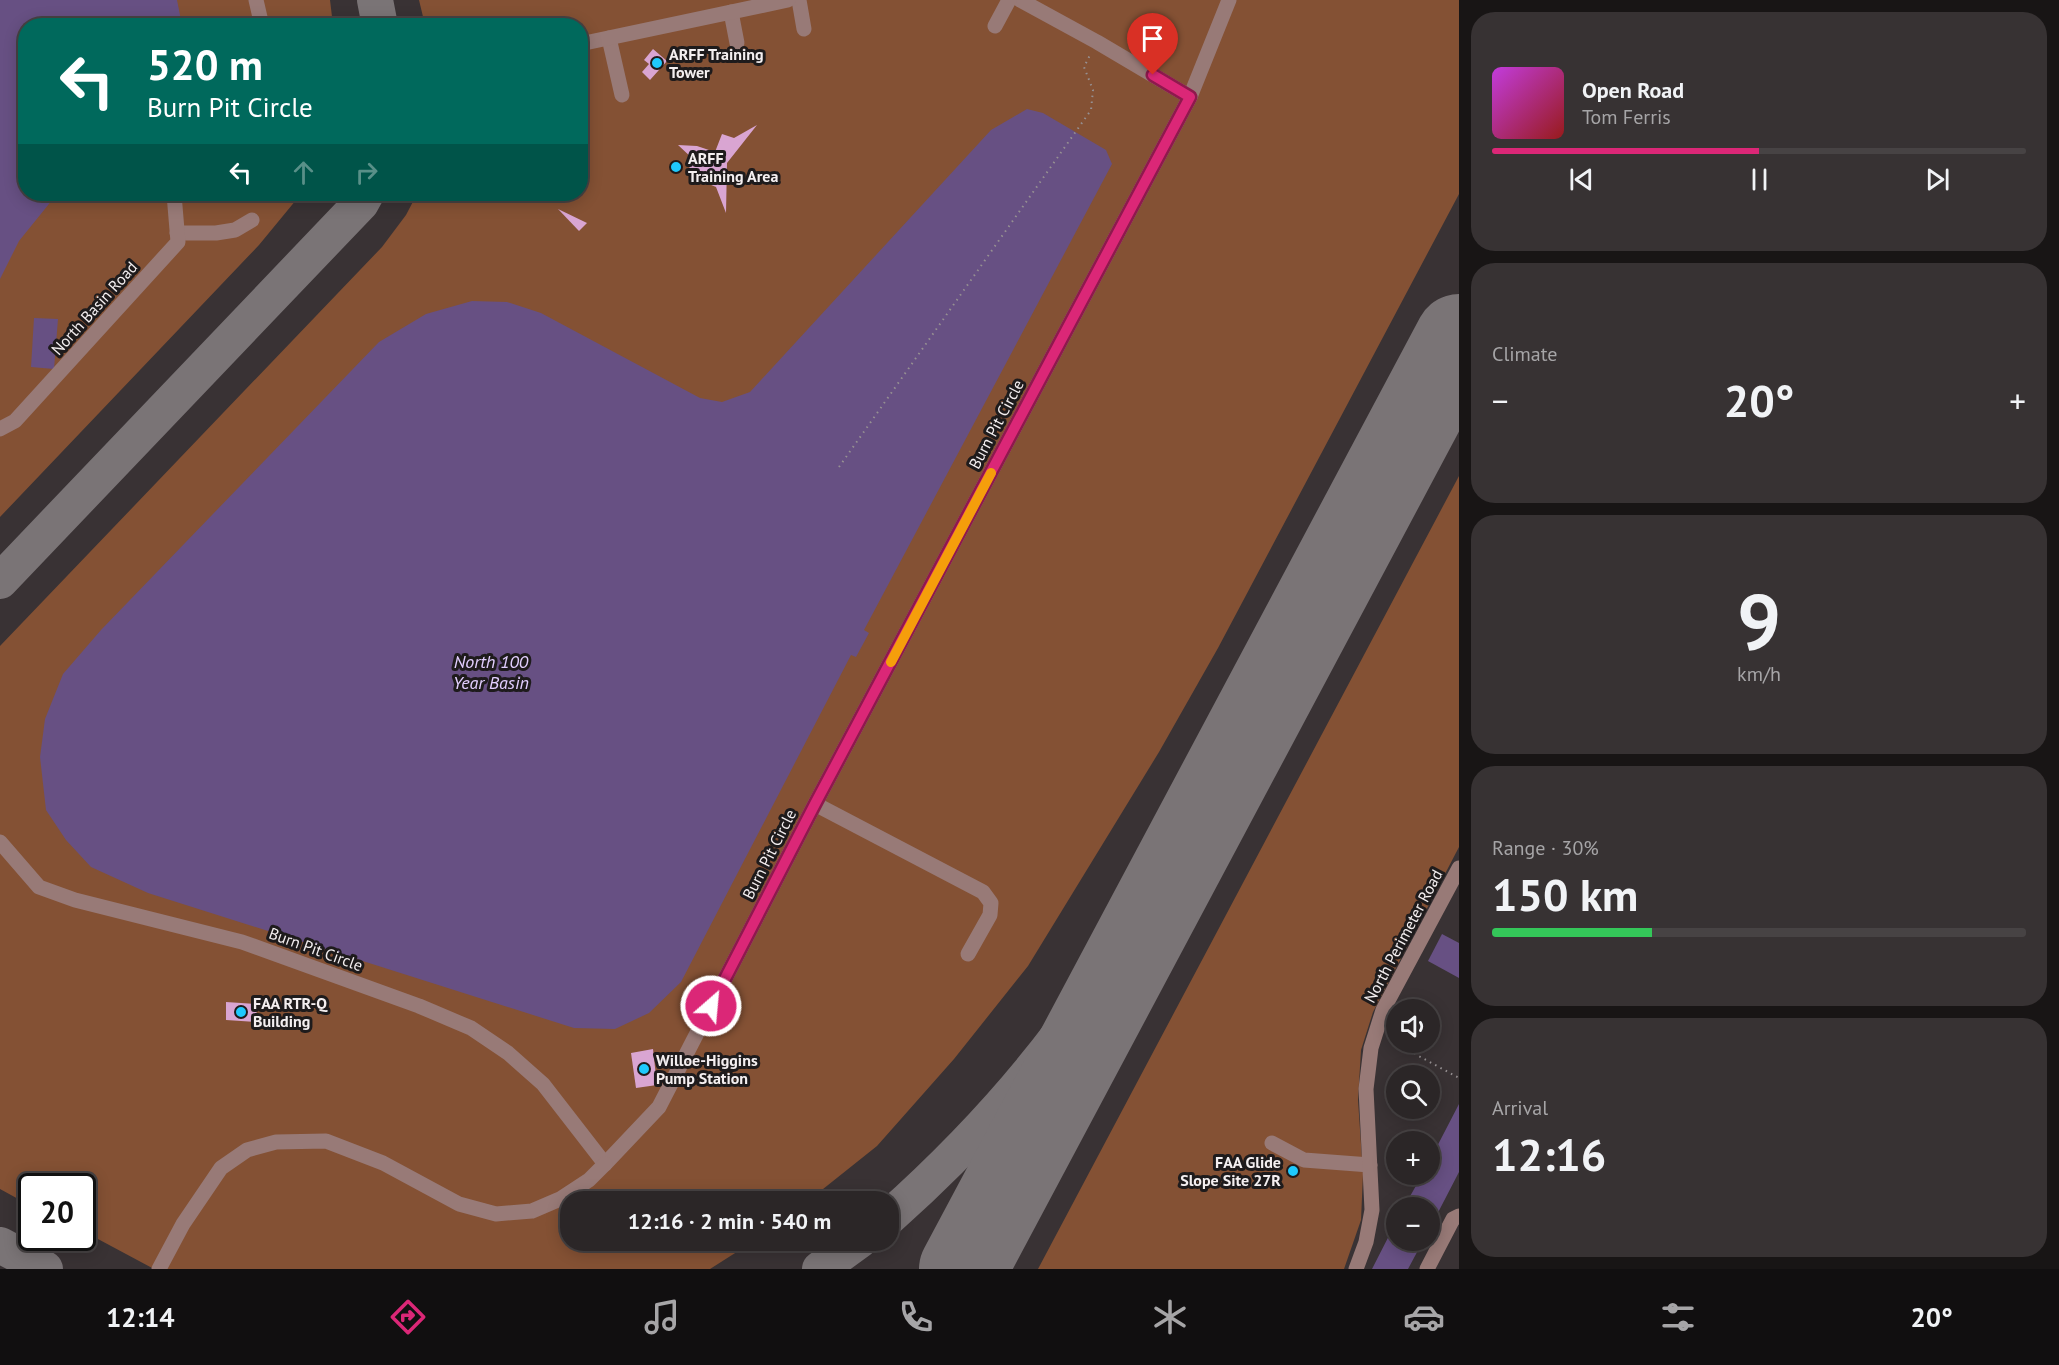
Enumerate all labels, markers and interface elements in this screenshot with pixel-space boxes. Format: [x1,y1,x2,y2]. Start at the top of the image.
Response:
pin [1127,13,1178,75]
icon: arrive [1136,22,1169,55]
text: 520 m [147,37,263,92]
icon: left [48,42,126,120]
place label: ARFF Training Tower [669,44,764,82]
marker: ARFF Training Tower [650,56,664,70]
text: Open Road [1582,76,1684,104]
text: Burn Pit Circle [147,90,313,124]
text: Tom Ferris [1582,104,1671,130]
place label: ARFF Training Area [688,148,778,186]
icon: left [224,156,257,189]
icon: ahead [287,156,320,189]
icon: right [350,156,383,189]
marker: ARFF Training Area [669,160,683,174]
icon: previous [1565,163,1598,196]
icon: pause [1743,163,1776,196]
icon: next [1921,163,1954,196]
street label: North Basin Road [47,257,141,359]
text: Climate [1492,341,1558,367]
text: 20° [1724,371,1794,429]
street label: Burn Pit Circle [964,376,1028,472]
text: − [1492,379,1509,422]
text: + [2009,379,2026,422]
text: 9 [1737,571,1781,672]
water label: North 100 Year Basin [453,650,529,694]
text: km/h [1737,661,1781,687]
street label: Burn Pit Circle [738,806,800,902]
text: Range · 30% [1492,835,1599,861]
text: 150 km [1492,865,1638,923]
street label: North Perimeter Road [1359,866,1447,1006]
street label: Burn Pit Circle [266,923,366,975]
position arrow [679,974,743,1038]
place label: FAA RTR-Q Building [253,993,328,1031]
map controls [1386,999,1440,1251]
button: sound [1386,999,1440,1053]
marker: FAA RTR-Q Building [234,1005,248,1019]
place label: Willoe-Higgins Pump Station [656,1050,758,1088]
marker: Willoe-Higgins Pump Station [637,1062,651,1076]
button: search [1386,1065,1440,1119]
text: Arrival [1492,1095,1548,1121]
text: 12:16 [1492,1125,1606,1183]
button: + [1386,1131,1440,1185]
place label: FAA Glide Slope Site 27R [1180,1152,1281,1190]
marker: FAA Glide Slope Site 27R [1286,1164,1300,1178]
speed limit sign: 20 [18,1173,96,1251]
button: − [1386,1197,1440,1251]
text: 12:16 · 2 min · 540 m [628,1207,831,1235]
icon: directions [387,1296,429,1338]
icon: music [641,1296,683,1338]
icon: phone [895,1296,937,1338]
icon: climate [1149,1296,1191,1338]
icon: car [1403,1296,1445,1338]
icon: filters [1657,1296,1699,1338]
text: 12:14 [106,1300,175,1334]
text: 20° [1911,1300,1953,1334]

